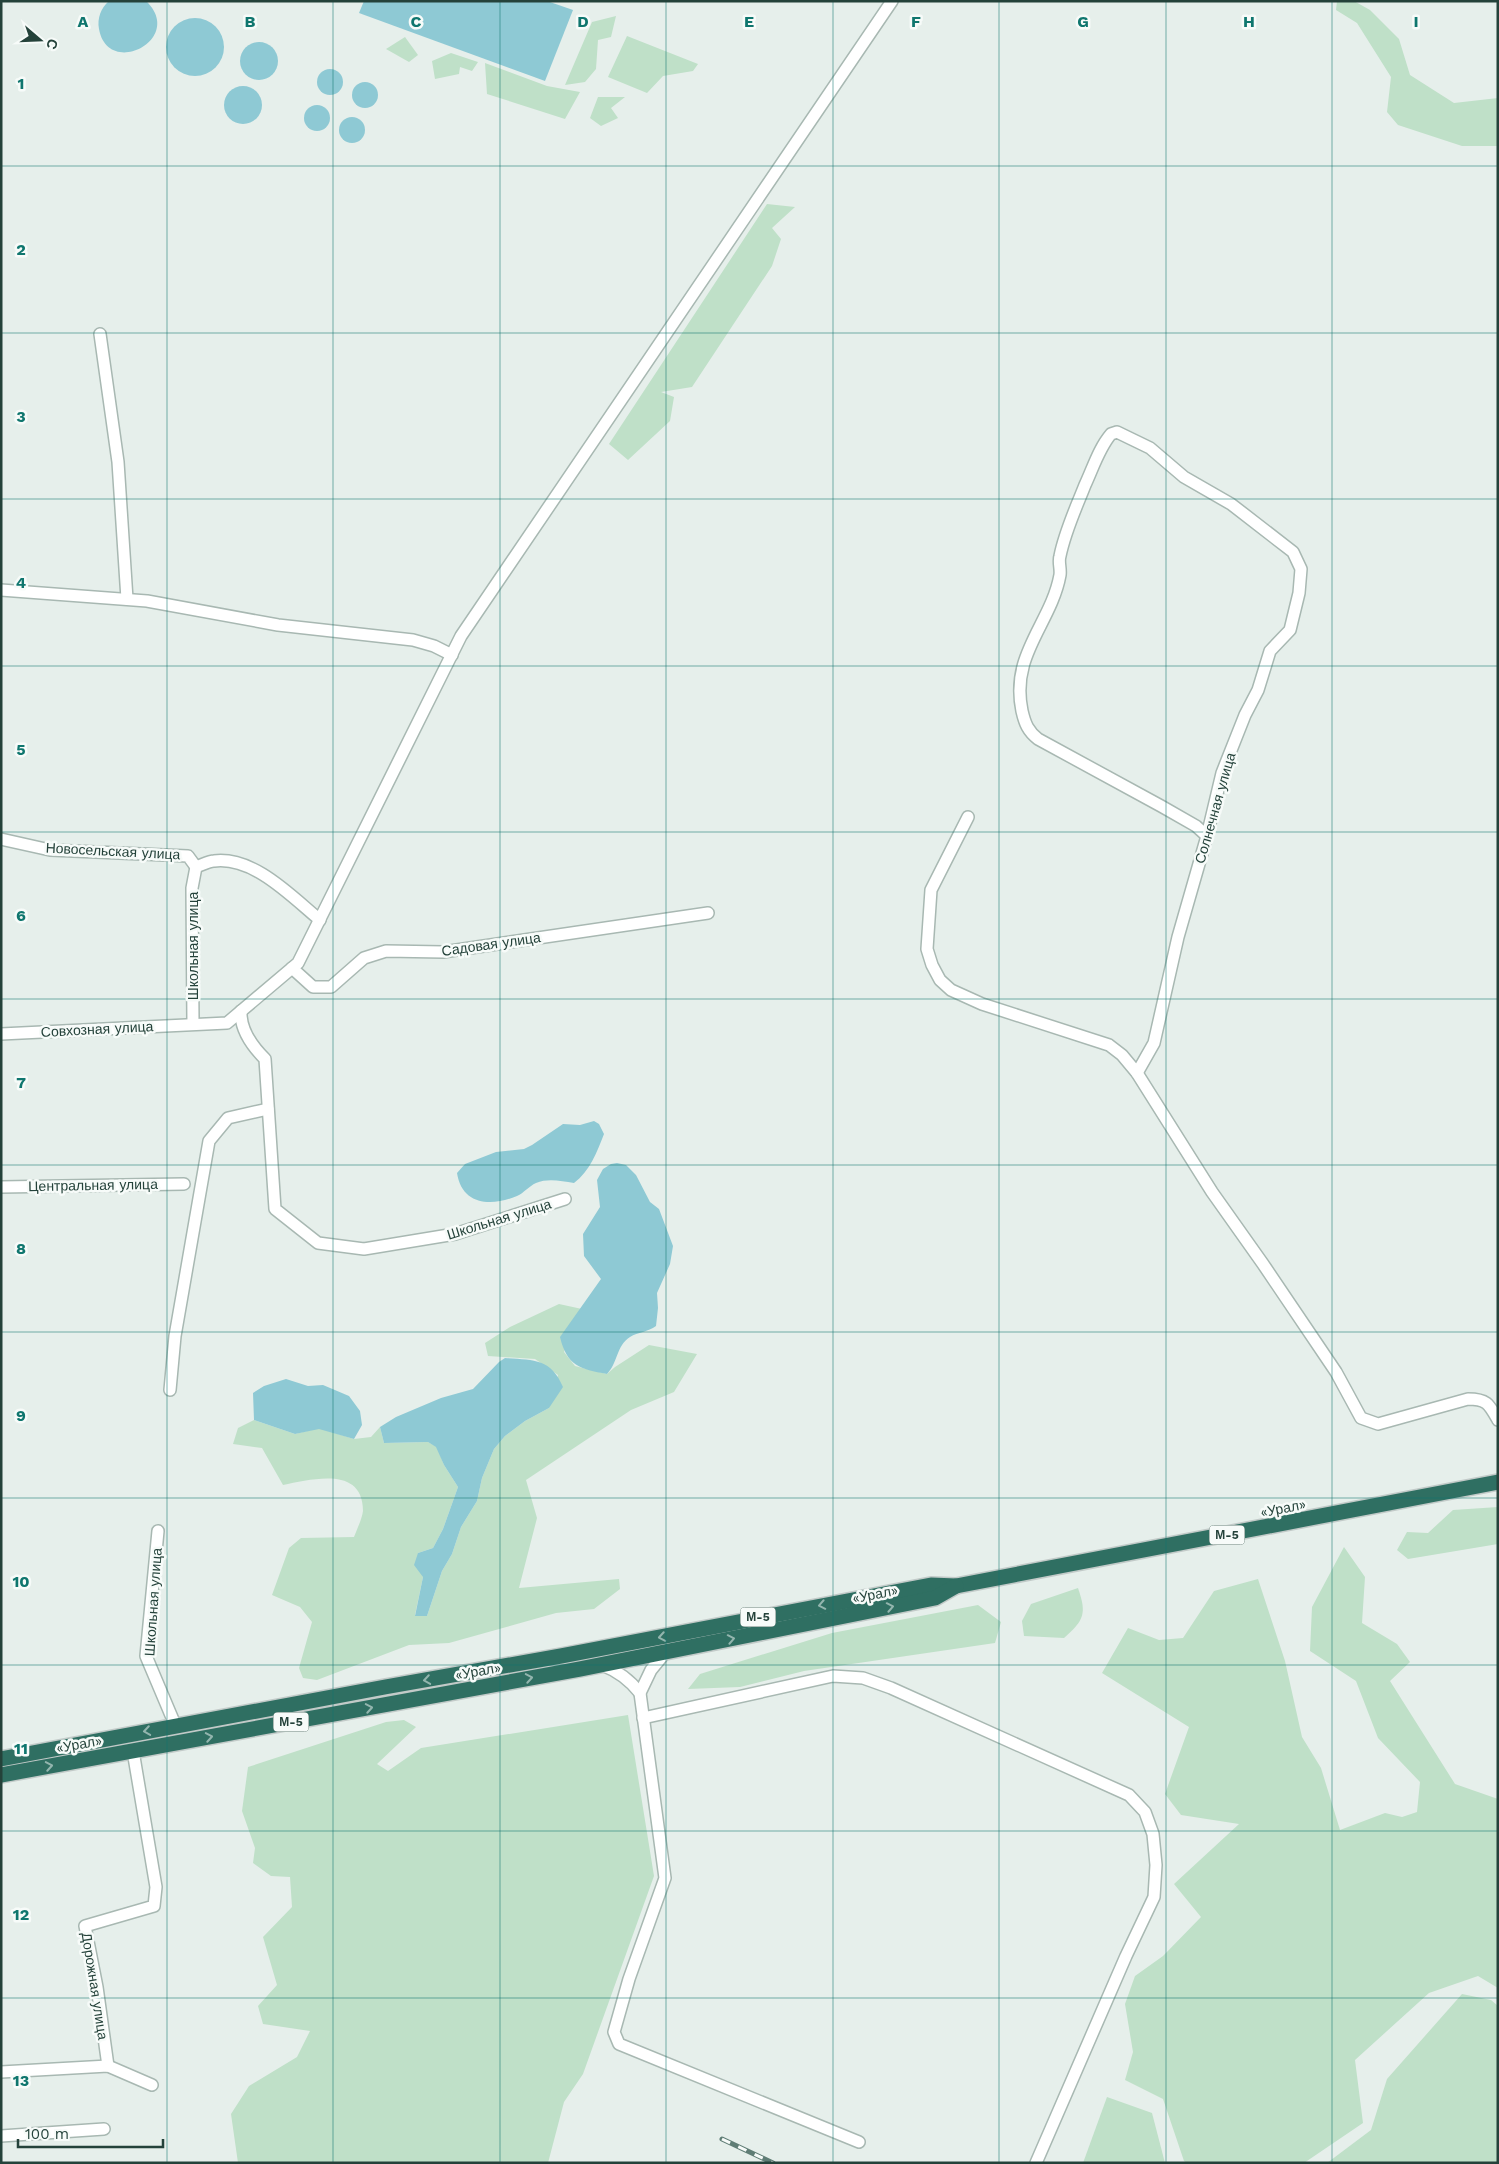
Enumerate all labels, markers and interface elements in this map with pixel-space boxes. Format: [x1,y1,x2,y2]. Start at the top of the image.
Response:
text: A [78,12,89,31]
text: B [245,12,256,31]
text: C [411,12,422,31]
text: D [577,12,589,31]
text: E [744,12,754,31]
text: F [911,12,921,31]
text: G [1077,12,1089,31]
text: H [1243,12,1255,31]
text: I [1413,12,1419,31]
north arrow [15,15,65,65]
text: С [43,37,62,52]
text: 1 [18,74,24,93]
text: 2 [16,240,26,259]
text: 3 [16,407,26,426]
text: 4 [16,573,26,592]
text: 5 [16,740,26,759]
street label: Солнечная улица [1192,751,1239,865]
street label: Новосельская улица [45,839,181,863]
street label: Школьная улица [185,892,201,1000]
text: 6 [16,906,26,925]
street label: Садовая улица [440,929,542,959]
street label: Совхозная улица [40,1018,154,1040]
text: 7 [16,1073,26,1092]
street label: Центральная улица [28,1176,158,1194]
street label: Школьная улица [445,1195,553,1243]
text: 8 [16,1239,26,1258]
text: 9 [16,1406,26,1425]
street label: «Урал» [1259,1496,1307,1520]
road number: М-5 [1210,1526,1244,1544]
street label: Школьная улица [141,1547,165,1657]
text: 10 [12,1572,30,1591]
street label: «Урал» [851,1582,899,1606]
one-way arrow [817,1600,826,1610]
one-way arrow [886,1603,895,1613]
road number: М-5 [740,1608,776,1626]
one-way arrow [658,1631,667,1641]
one-way arrow [727,1635,735,1645]
street label: «Урал» [454,1659,502,1683]
one-way arrow [423,1674,431,1684]
one-way arrow [524,1674,533,1684]
one-way arrow [365,1703,373,1713]
road number: М-5 [274,1712,308,1731]
one-way arrow [142,1726,151,1736]
street label: «Урал» [55,1732,103,1756]
one-way arrow [205,1733,214,1743]
text: 11 [14,1739,28,1758]
one-way arrow [45,1762,54,1772]
text: 12 [13,1905,29,1924]
street label: Дорожная улица [79,1931,111,2041]
text: 13 [13,2071,29,2090]
scale bar [18,2116,162,2148]
text: 100 m [25,2125,69,2143]

